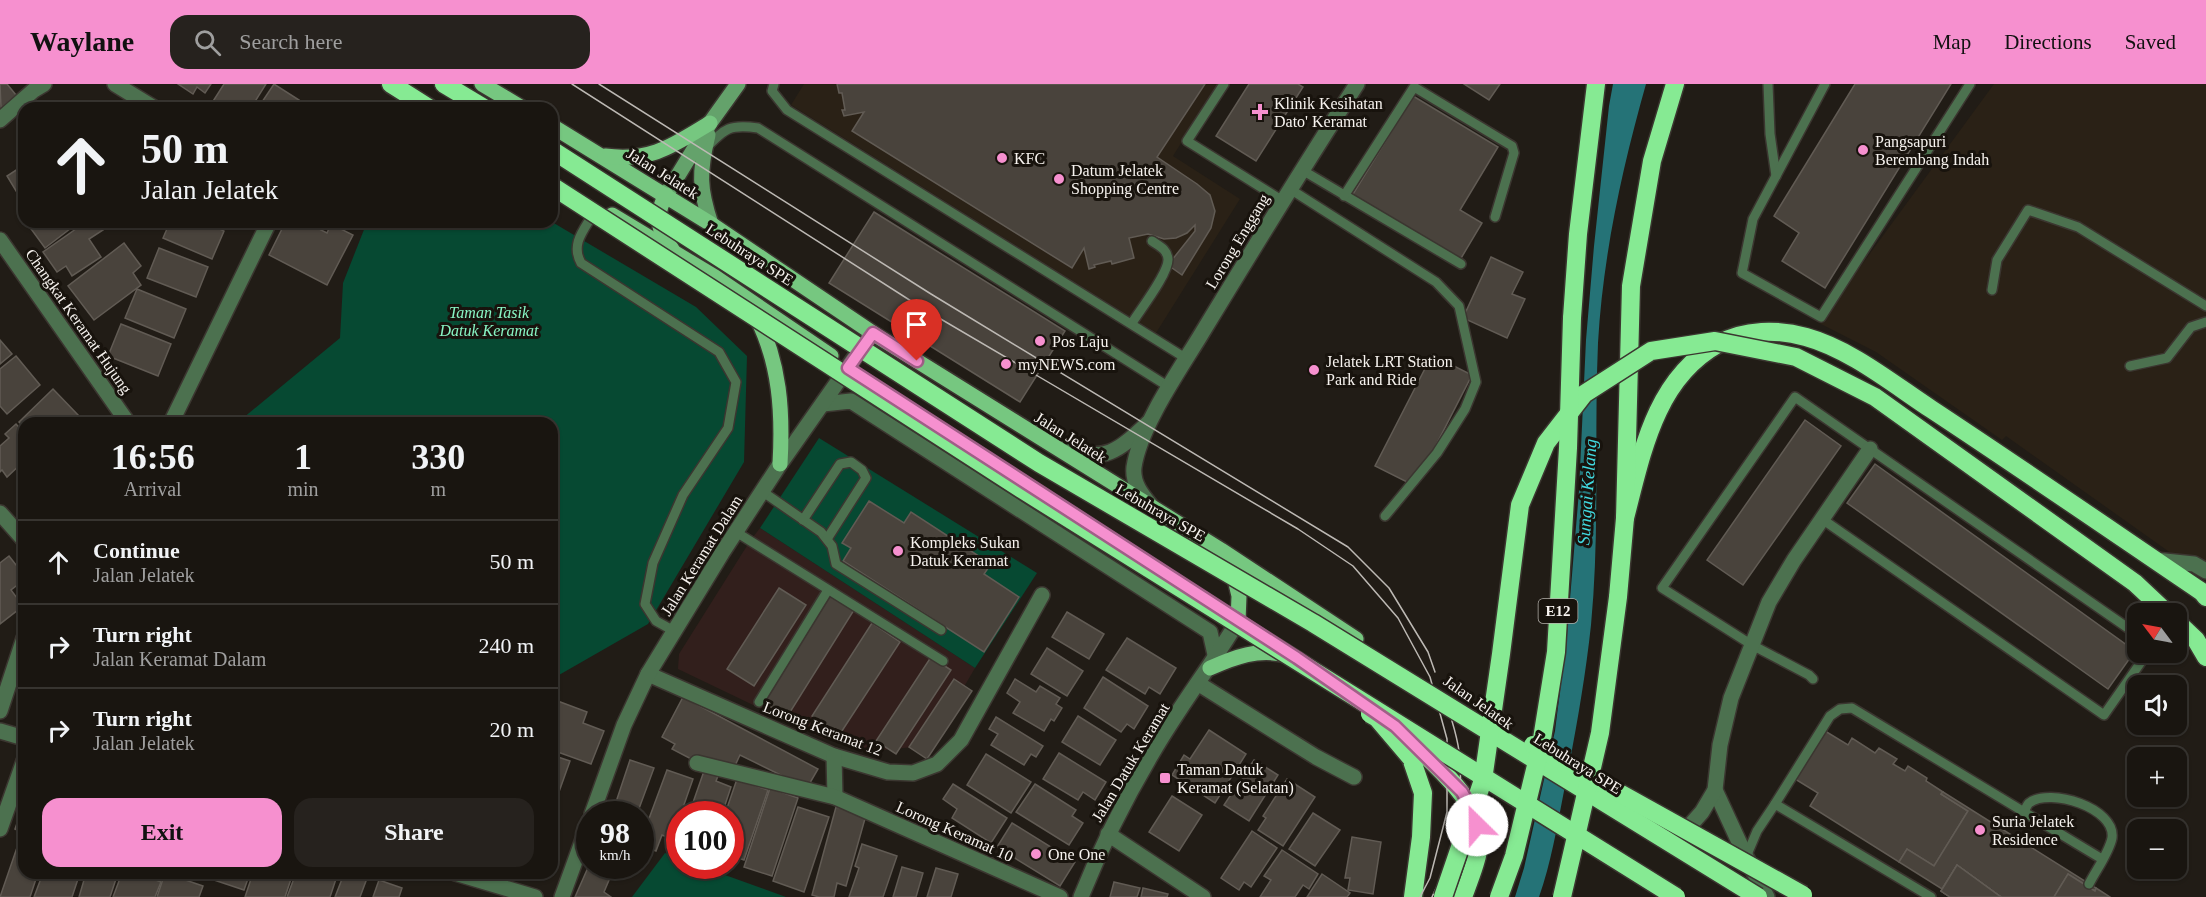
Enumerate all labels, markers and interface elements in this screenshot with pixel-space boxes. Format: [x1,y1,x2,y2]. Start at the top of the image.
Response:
search box [170,15,590,69]
text: Waylane [30,26,134,57]
icon: search [191,26,224,59]
text: Search here [239,29,342,54]
text: Map [1933,30,1971,54]
text: Directions [2004,30,2092,54]
text: Saved [2125,30,2176,54]
place label: Klinik Kesihatan Dato' Keramat [1274,95,1383,130]
marker: Klinik Kesihatan Dato' Keramat [1251,103,1269,121]
icon: ahead [42,126,120,204]
text: 50 m [141,126,229,172]
place label: Pangsapuri Berembang Indah [1875,133,1989,169]
marker: Pangsapuri Berembang Indah [1856,143,1870,157]
street label: Jalan Jelatek [624,145,702,202]
place label: KFC [1014,150,1045,167]
marker: KFC [995,151,1009,165]
place label: Datum Jelatek Shopping Centre [1071,162,1179,198]
marker: Datum Jelatek Shopping Centre [1052,172,1066,186]
text: Jalan Jelatek [141,175,278,205]
street label: Lorong Enggang [1202,191,1273,292]
street label: Lebuhraya SPE [703,220,796,290]
street label: Changkat Keramat Hujung [21,246,135,397]
pin [891,299,942,361]
park label: Taman Tasik Datuk Keramat [438,304,539,339]
icon: arrive [900,308,933,341]
place label: Pos Laju [1052,333,1108,351]
marker: Pos Laju [1033,334,1047,348]
place label: Jelatek LRT Station Park and Ride [1326,353,1453,388]
place label: myNEWS.com [1018,356,1116,374]
marker: myNEWS.com [999,357,1013,371]
marker: Jelatek LRT Station Park and Ride [1307,363,1321,377]
street label: Jalan Jelatek [1032,409,1110,466]
text: 16:56 [111,437,195,477]
text: 1 [294,437,312,477]
text: 330 [411,437,465,477]
water label: Sungai Kelang [1573,438,1601,546]
text: Arrival [124,478,182,500]
text: min [287,478,319,500]
text: m [431,478,446,500]
street label: Lebuhraya SPE [1113,480,1208,546]
street label: Jalan Keramat Dalam [657,492,746,619]
place label: Kompleks Sukan Datuk Keramat [910,534,1020,569]
text: Continue [93,538,180,563]
marker: Kompleks Sukan Datuk Keramat [891,544,905,558]
icon: ahead [42,546,75,579]
text: 50 m [489,549,534,574]
text: Jalan Jelatek [93,564,195,586]
road number: E12 [1538,599,1578,623]
north arrow [2127,603,2187,663]
map controls [2127,603,2187,879]
text: Turn right [93,622,192,647]
icon: right [42,630,75,663]
text: 240 m [478,633,534,658]
text: Jalan Keramat Dalam [93,648,266,670]
street label: Jalan Jelatek [1441,672,1517,733]
button: sound [2127,675,2187,735]
street label: Lorong Keramat 12 [761,698,885,760]
street label: Jalan Datuk Keramat [1088,700,1173,825]
text: Turn right [93,706,192,731]
icon: right [42,714,75,747]
text: 20 m [489,717,534,742]
street label: Lebuhraya SPE [1530,730,1625,798]
text: Jalan Jelatek [93,732,195,754]
button: + [2127,747,2187,807]
place label: Taman Datuk Keramat (Selatan) [1177,761,1294,797]
marker: Taman Datuk Keramat (Selatan) [1158,771,1172,785]
position arrow [1445,793,1509,857]
button: Exit [42,798,282,867]
button: Share [294,798,534,867]
street label: Lorong Keramat 10 [893,798,1016,866]
speed limit sign: 100 [666,801,744,879]
place label: Suria Jelatek Residence [1992,813,2074,848]
text: 98 [600,816,630,849]
button: − [2127,819,2187,879]
marker: Suria Jelatek Residence [1973,823,1987,837]
place label: One One [1048,846,1105,863]
text: km/h [600,847,630,863]
marker: One One [1029,847,1043,861]

